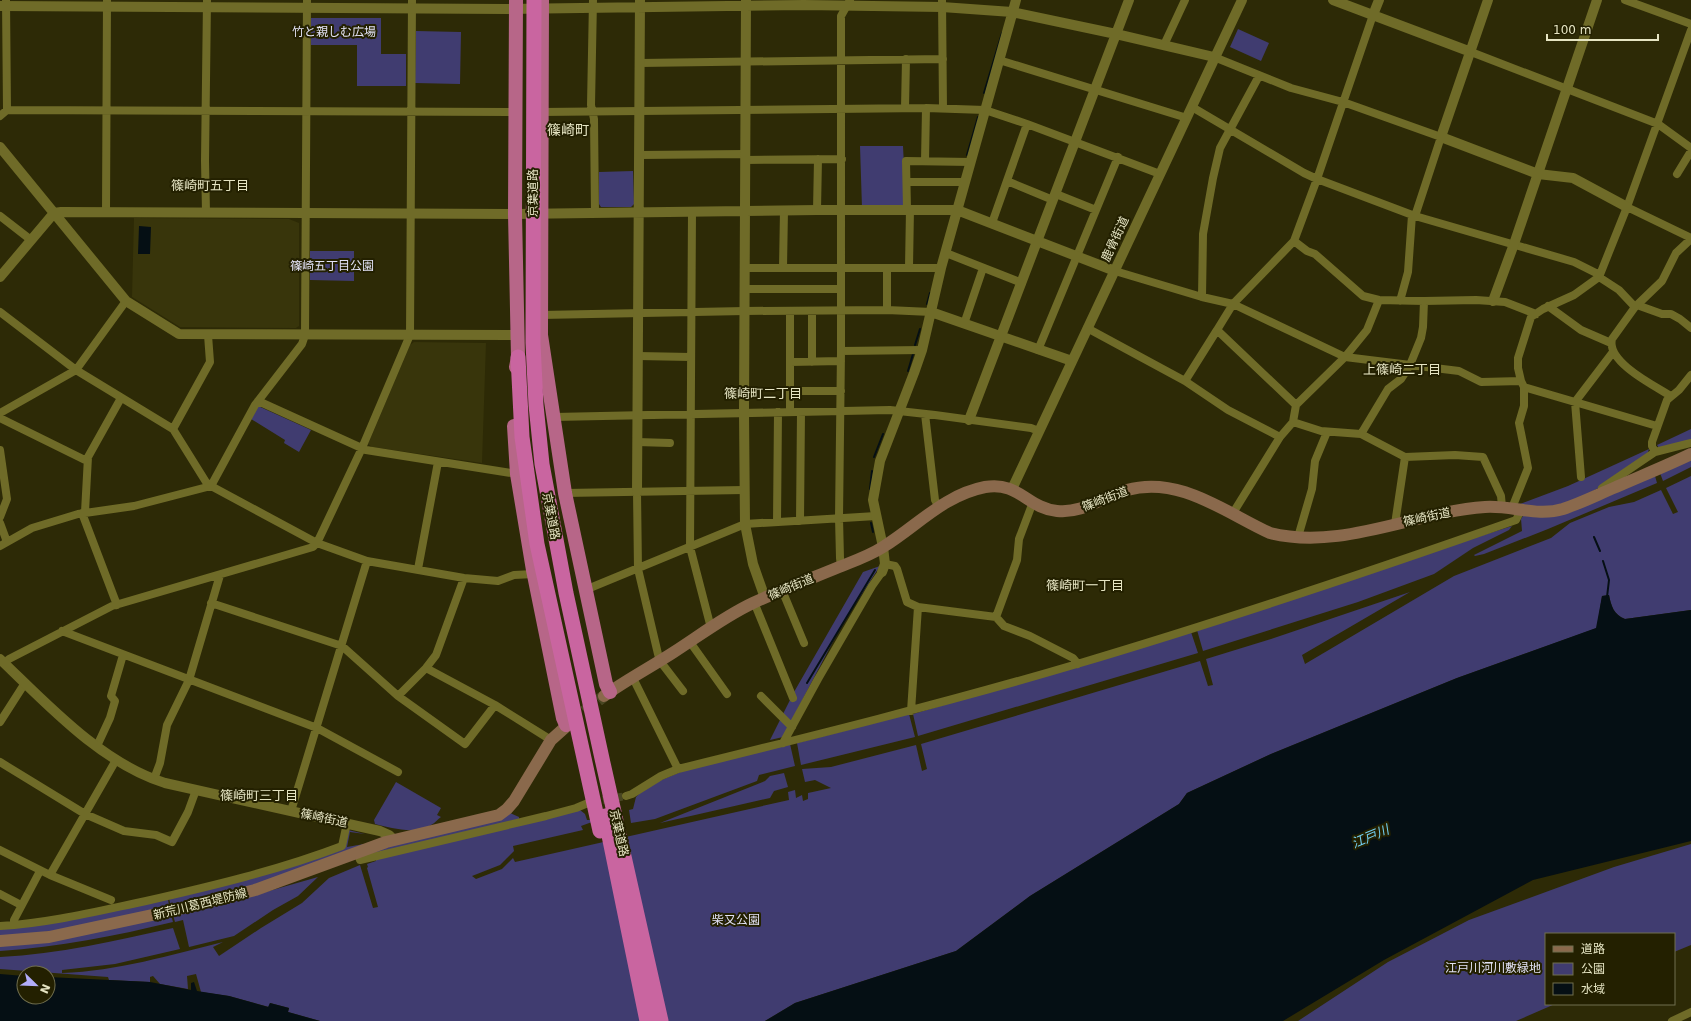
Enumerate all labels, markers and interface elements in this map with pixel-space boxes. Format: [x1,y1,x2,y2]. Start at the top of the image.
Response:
scale bar [1547,16,1658,42]
text: 100 m [1553,23,1591,37]
park label: 竹と親しむ広場 [292,25,376,39]
district label: 篠崎町 [547,122,589,138]
street label: 京葉道路 [526,169,540,217]
district label: 篠崎町五丁目 [171,178,249,193]
street label: 鹿骨街道 [1099,214,1131,264]
park label: 篠崎五丁目公園 [290,259,374,273]
district label: 上篠崎二丁目 [1363,362,1441,377]
district label: 篠崎町二丁目 [724,386,802,401]
street label: 篠崎街道 [1080,484,1130,514]
street label: 京葉道路 [540,491,562,541]
street label: 篠崎街道 [1402,505,1452,529]
street label: 篠崎街道 [766,571,816,603]
district label: 篠崎町一丁目 [1046,578,1124,593]
district label: 篠崎町三丁目 [220,788,298,803]
street label: 篠崎街道 [299,806,349,830]
street label: 京葉道路 [607,808,631,858]
water label: 江戸川 [1349,821,1393,851]
street label: 新荒川葛西堤防線 [152,886,248,922]
park label: 柴又公園 [712,913,760,927]
legend [1545,933,1675,1005]
text: 道路 [1581,942,1605,956]
park label: 江戸川河川敷緑地 [1445,961,1541,975]
text: 公園 [1581,962,1605,976]
north arrow [16,965,56,1005]
text: N [37,982,53,995]
text: 水域 [1581,982,1605,996]

